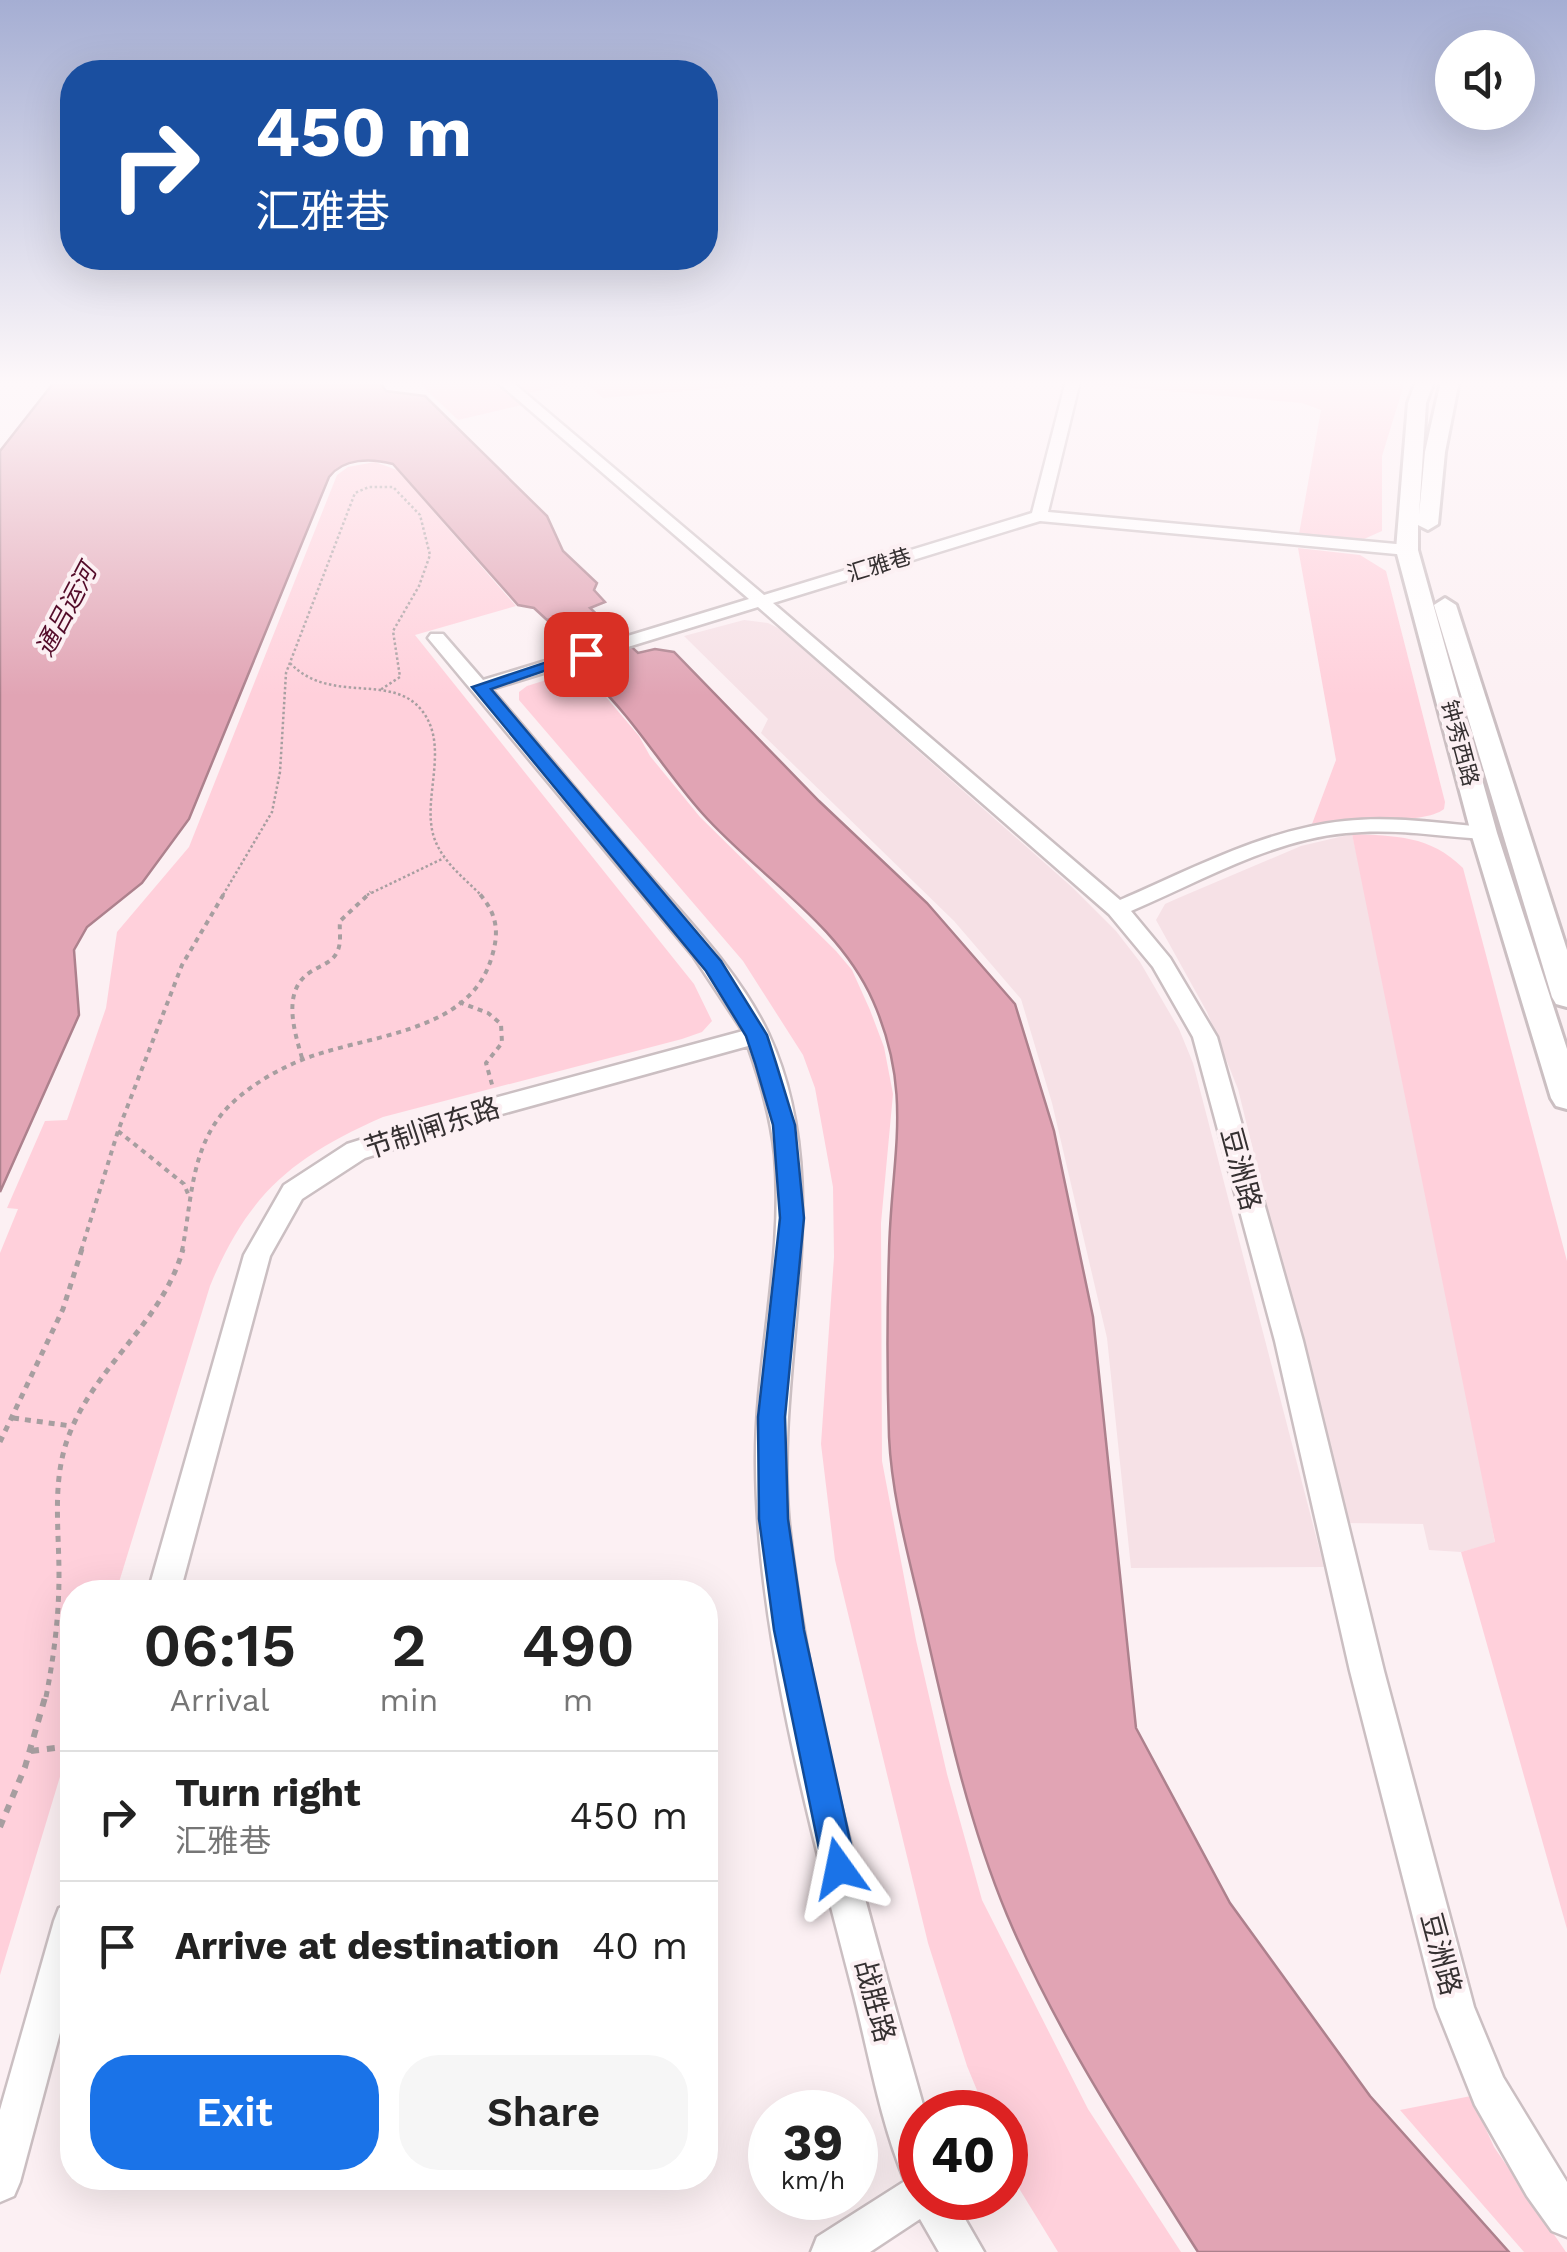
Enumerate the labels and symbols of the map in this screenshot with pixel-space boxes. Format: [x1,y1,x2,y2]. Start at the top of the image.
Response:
street label: 汇雅巷 [844,543,914,587]
water label: 通吕运河 [30,556,104,661]
pin [544,612,629,697]
street label: 钟秀西路 [1437,697,1483,789]
street label: 节制闸东路 [360,1091,504,1165]
street label: 豆洲路 [1214,1124,1268,1214]
position arrow [787,1816,891,1920]
street label: 豆洲路 [1414,1909,1468,1999]
street label: 战胜路 [848,1956,902,2046]
speed limit sign: 40 [898,2090,1028,2220]

